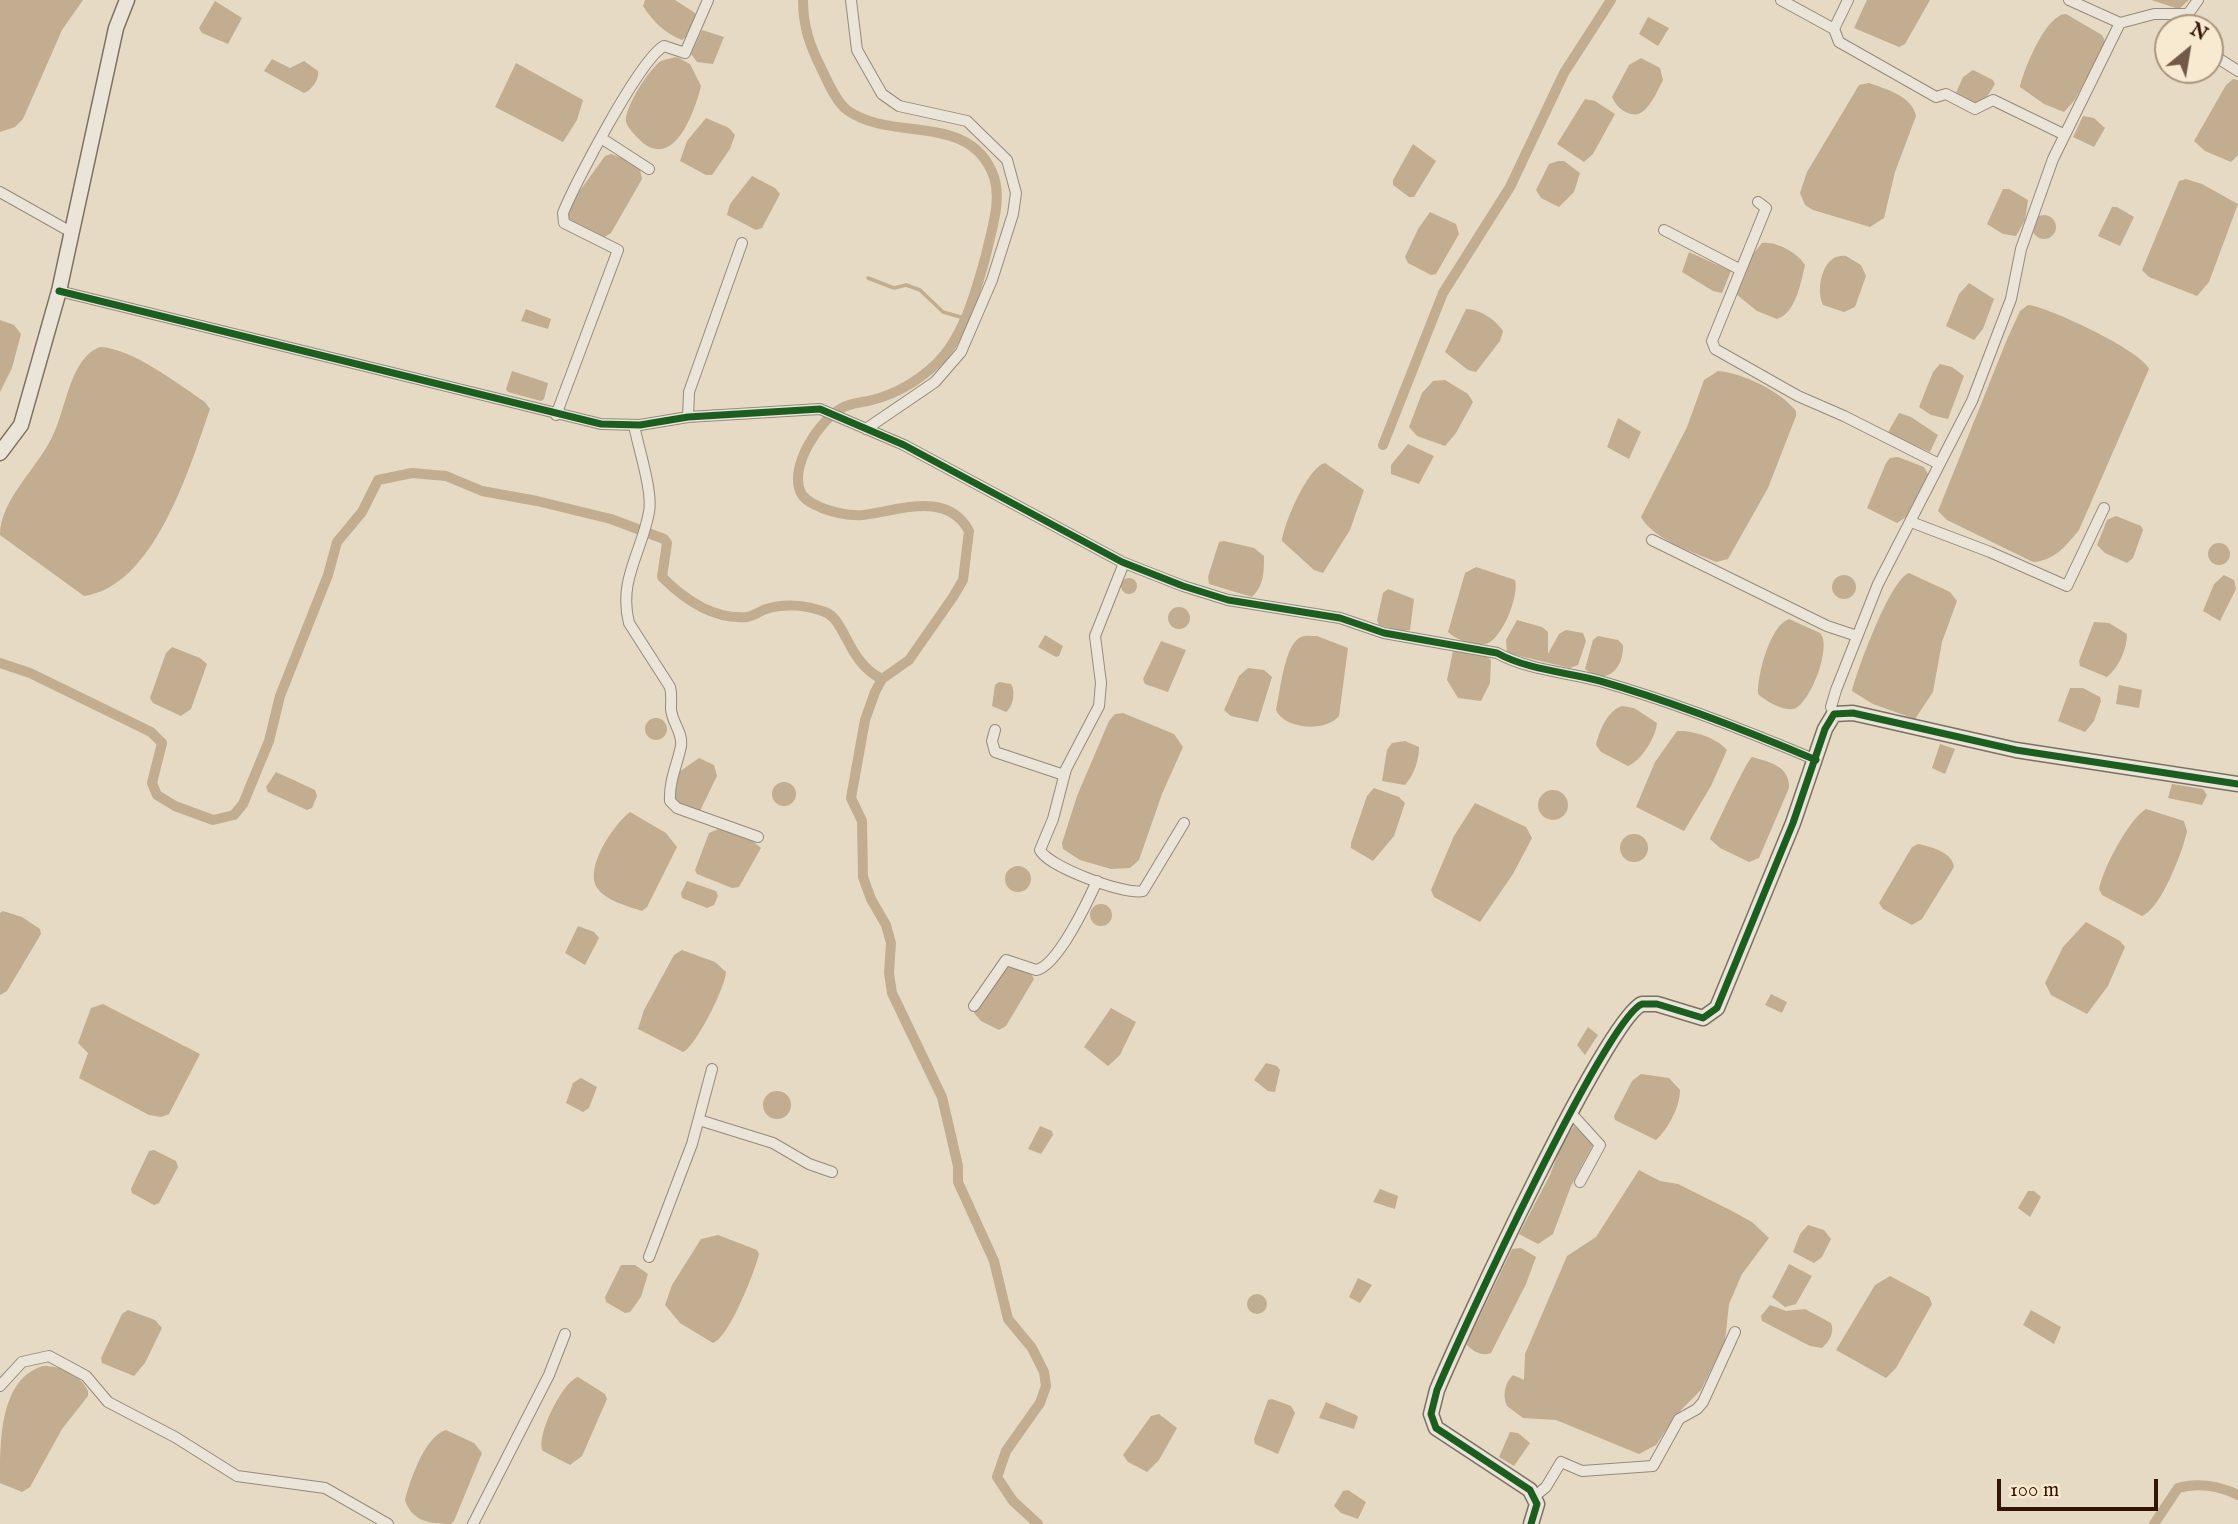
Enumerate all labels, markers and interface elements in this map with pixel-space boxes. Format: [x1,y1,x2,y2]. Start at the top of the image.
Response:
north arrow [2154,14,2224,84]
text: N [2185,18,2212,47]
scale bar [2000,1464,2161,1508]
text: 100 m [2010,1477,2059,1504]

